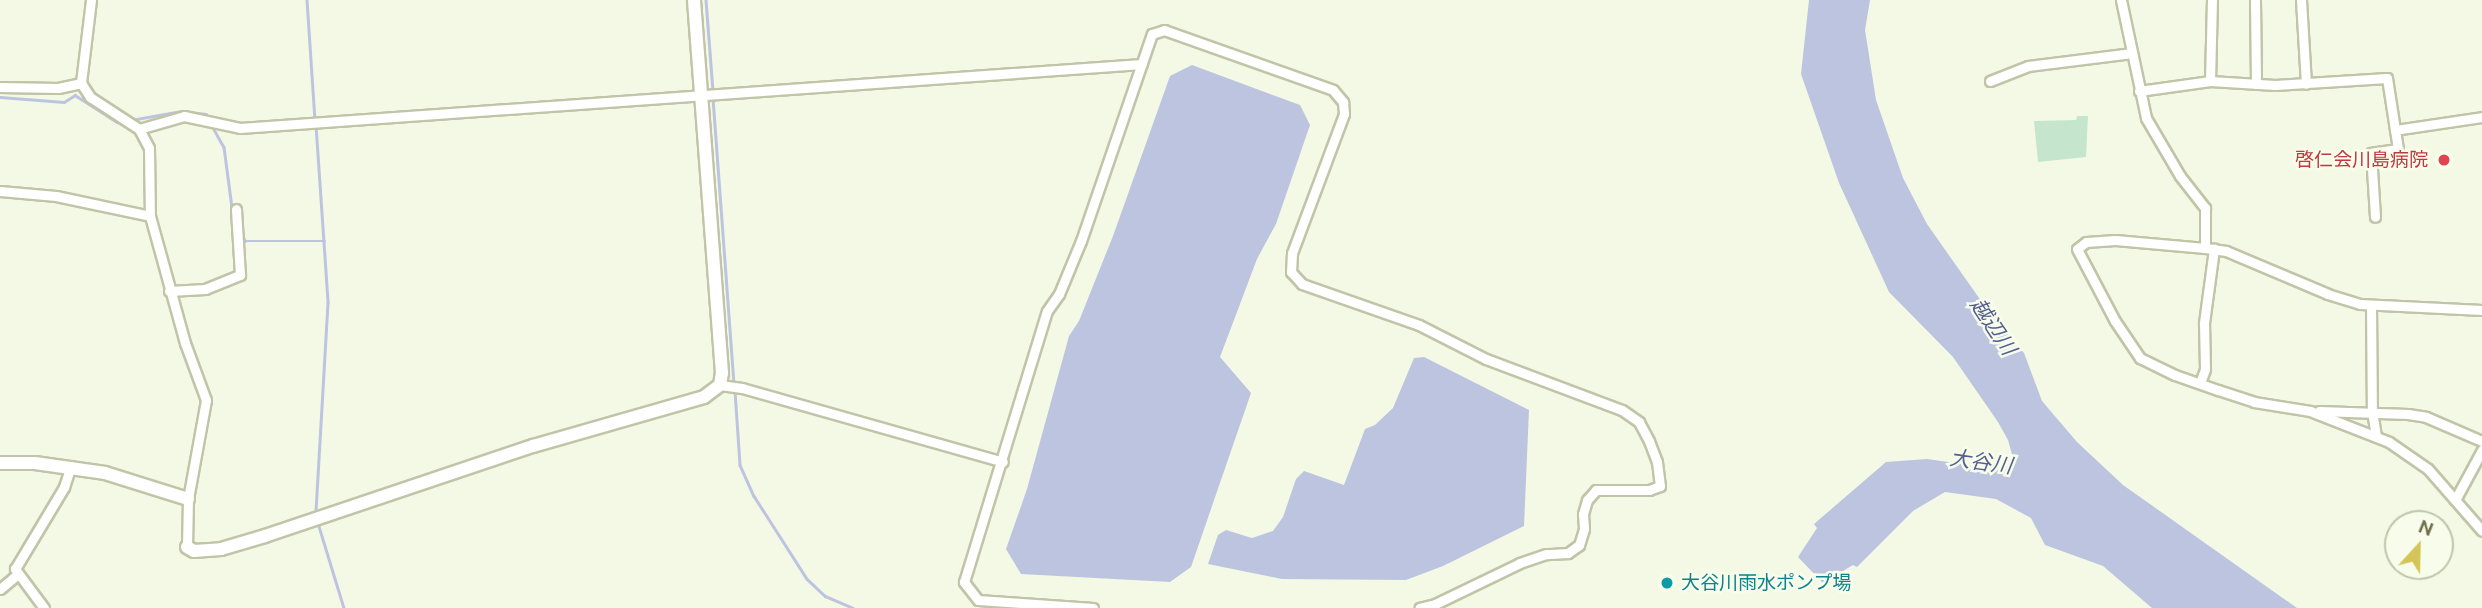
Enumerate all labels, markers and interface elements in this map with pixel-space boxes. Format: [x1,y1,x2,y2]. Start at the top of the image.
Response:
place label: 啓仁会川島病院 [2295,149,2428,171]
marker: 啓仁会川島病院 [2434,150,2454,170]
water label: 越辺川 [1966,293,2022,359]
water label: 大谷川 [1948,444,2014,478]
north arrow [2384,510,2454,580]
text: N [2415,515,2437,540]
place label: 大谷川雨水ポンプ場 [1681,572,1852,594]
marker: 大谷川雨水ポンプ場 [1659,575,1675,591]

